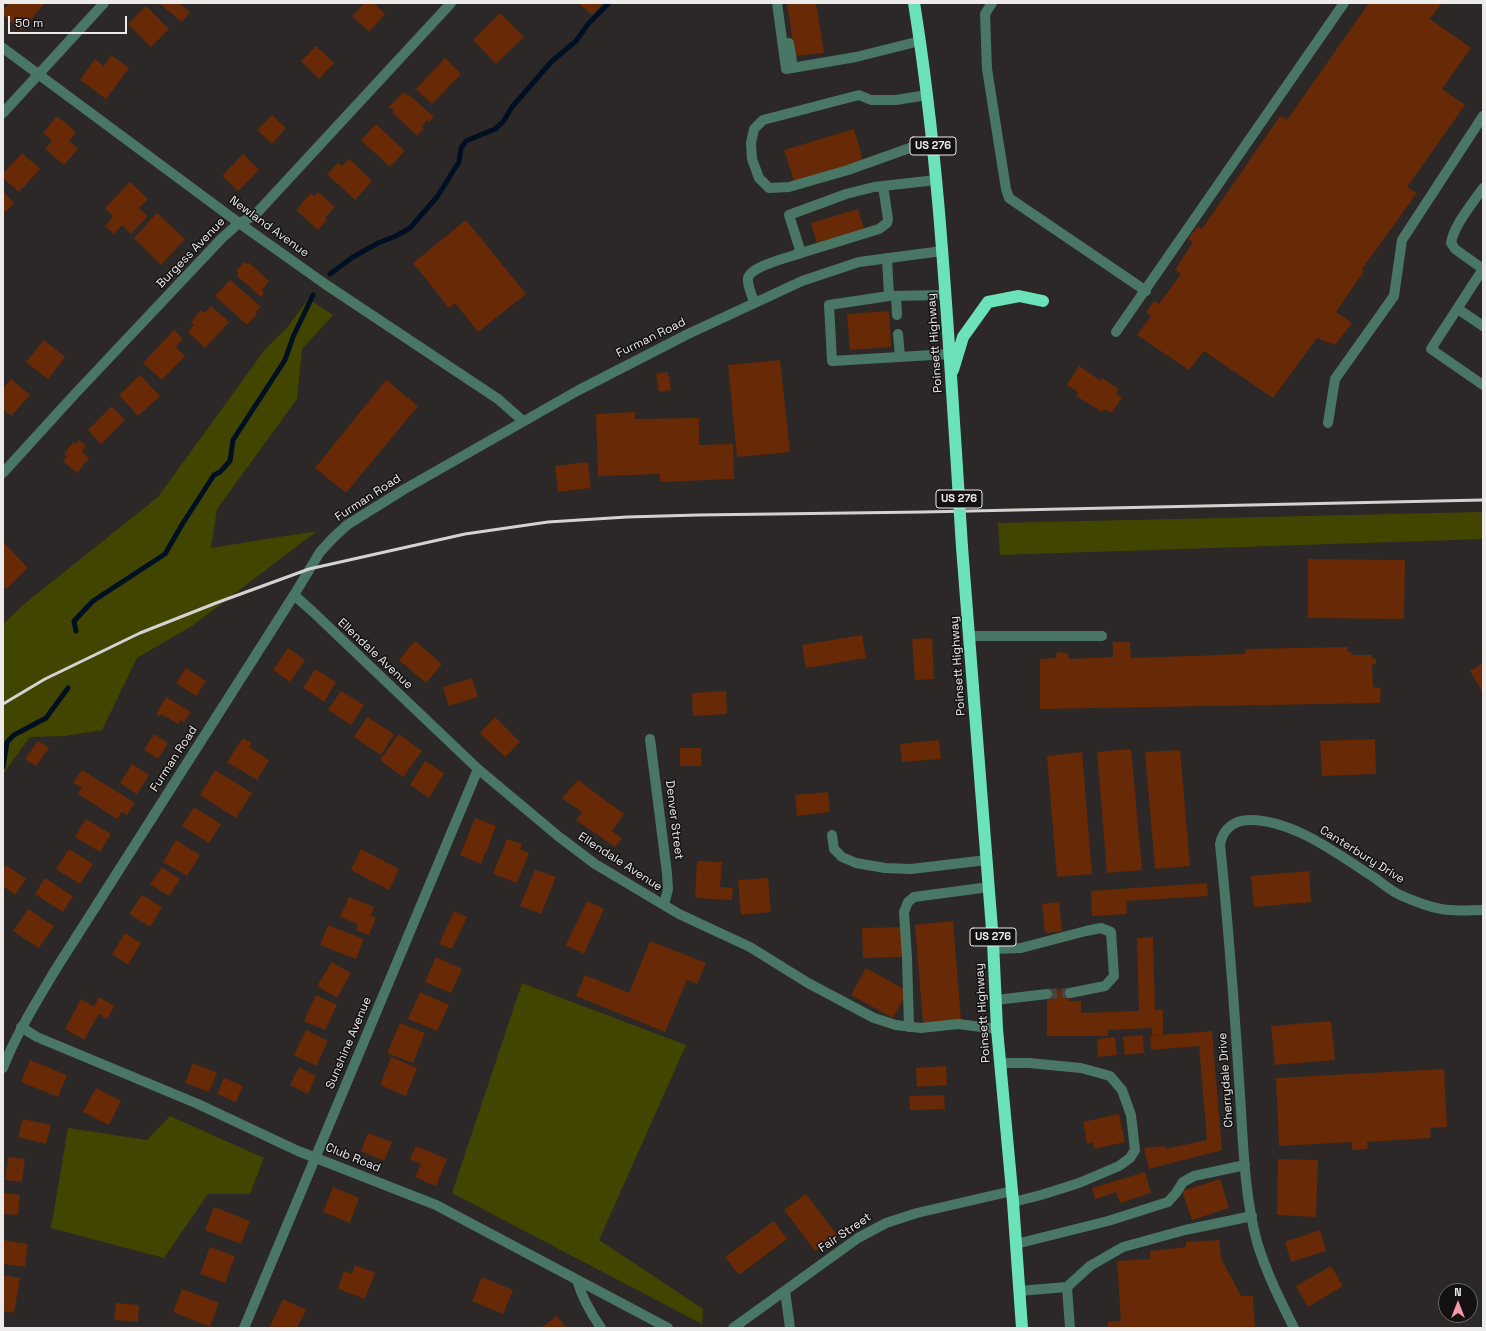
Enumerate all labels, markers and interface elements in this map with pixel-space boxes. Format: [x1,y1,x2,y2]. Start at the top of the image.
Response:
scale bar [10,8,129,34]
text: 50 m [15,15,43,31]
road number: US 276 [910,137,956,155]
street label: Newland Avenue [226,193,312,261]
street label: Burgess Avenue [154,215,228,291]
street label: Poinsett Highway [924,293,946,393]
street label: Furman Road [614,315,688,361]
street label: Furman Road [332,471,404,525]
road number: US 276 [936,490,982,508]
street label: Ellendale Avenue [335,616,415,692]
street label: Poinsett Highway [947,616,969,716]
street label: Furman Road [147,723,201,795]
street label: Denver Street [662,779,686,861]
street label: Canterbury Drive [1317,823,1407,887]
street label: Ellendale Avenue [575,829,665,895]
road number: US 276 [970,928,1016,946]
street label: Poinsett Highway [972,963,994,1063]
street label: Sunshine Avenue [323,995,375,1091]
street label: Cherrydale Drive [1216,1032,1236,1128]
street label: Club Road [323,1140,383,1176]
street label: Fair Street [816,1210,874,1256]
north arrow [1438,1283,1478,1323]
text: N [1454,1285,1462,1299]

